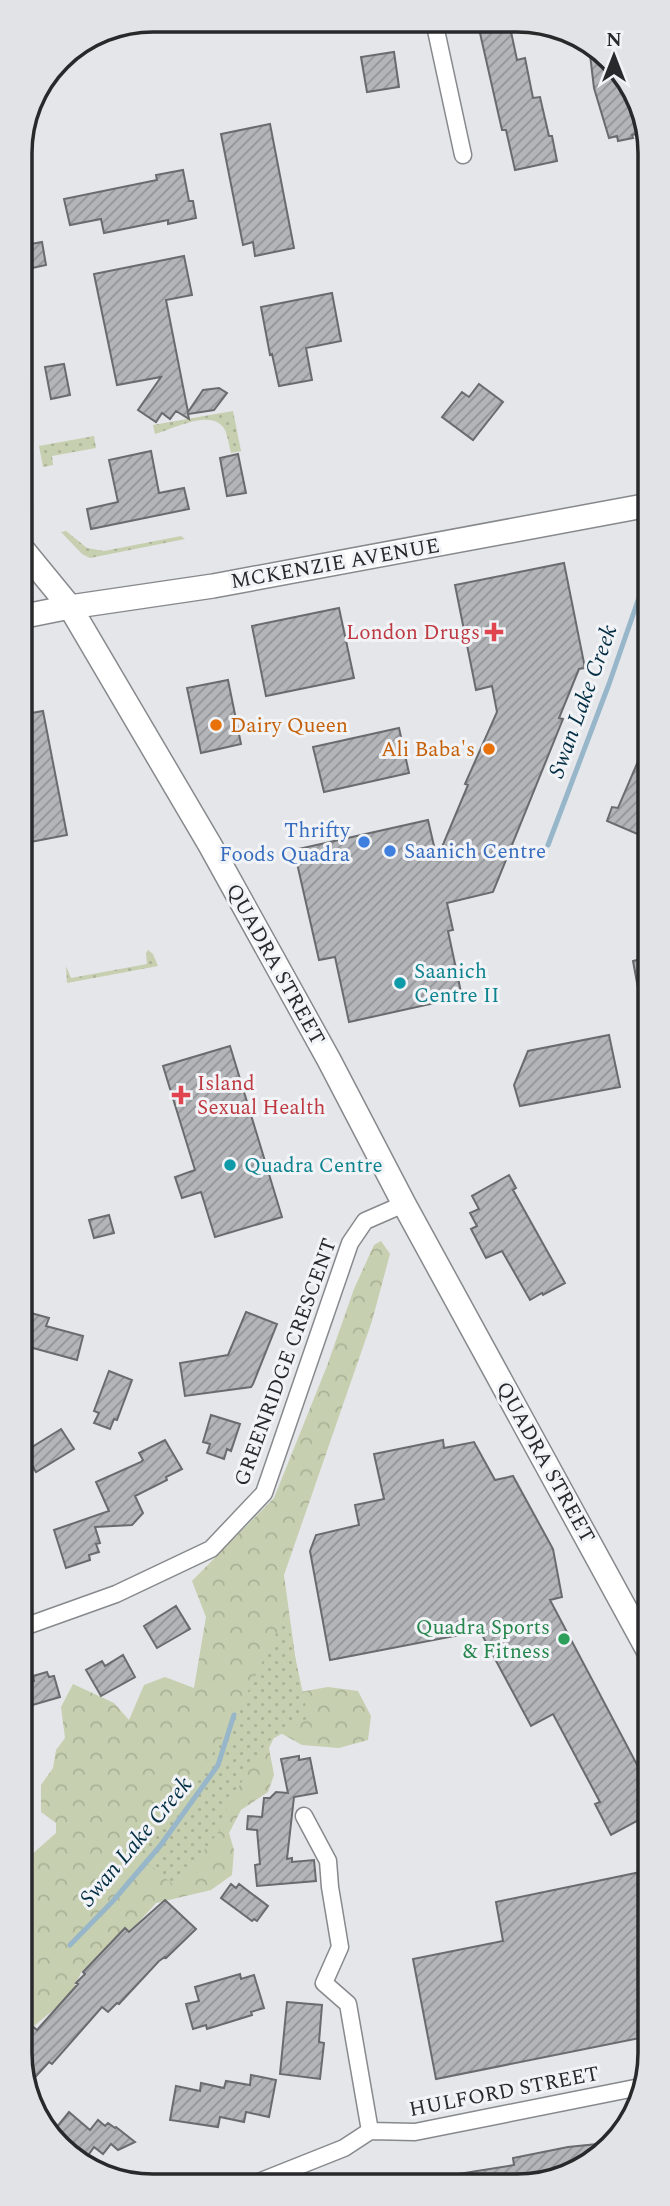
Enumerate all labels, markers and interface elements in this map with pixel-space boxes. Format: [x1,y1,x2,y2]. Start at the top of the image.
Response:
north arrow [579,21,649,91]
text: N [606,26,622,55]
street label: MCKENZIE AVENUE [228,530,442,598]
place label: London Drugs [346,617,480,649]
water label: Swan Lake Creek [539,620,627,783]
marker: London Drugs [486,624,502,640]
place label: Dairy Queen [230,710,348,742]
marker: Dairy Queen [208,717,224,733]
place label: Ali Baba's [381,734,475,766]
marker: Ali Baba's [481,741,497,757]
place label: Thrifty Foods Quadra [219,815,351,871]
marker: Thrifty Foods Quadra [356,834,372,850]
place label: Saanich Centre [404,836,546,868]
marker: Saanich Centre [382,843,398,859]
street label: QUADRA STREET [217,878,333,1051]
place label: Saanich Centre II [414,956,499,1012]
marker: Saanich Centre II [392,975,408,991]
place label: Island Sexual Health [197,1068,326,1124]
marker: Island Sexual Health [171,1085,191,1105]
place label: Quadra Centre [244,1150,383,1182]
marker: Quadra Centre [222,1157,238,1173]
street label: GREENRIDGE CRESCENT [226,1234,346,1491]
street label: QUADRA STREET [487,1376,603,1549]
place label: Quadra Sports & Fitness [416,1612,550,1668]
marker: Quadra Sports & Fitness [556,1631,572,1647]
water label: Swan Lake Creek [71,1769,201,1915]
street label: HULFORD STREET [406,2058,602,2126]

